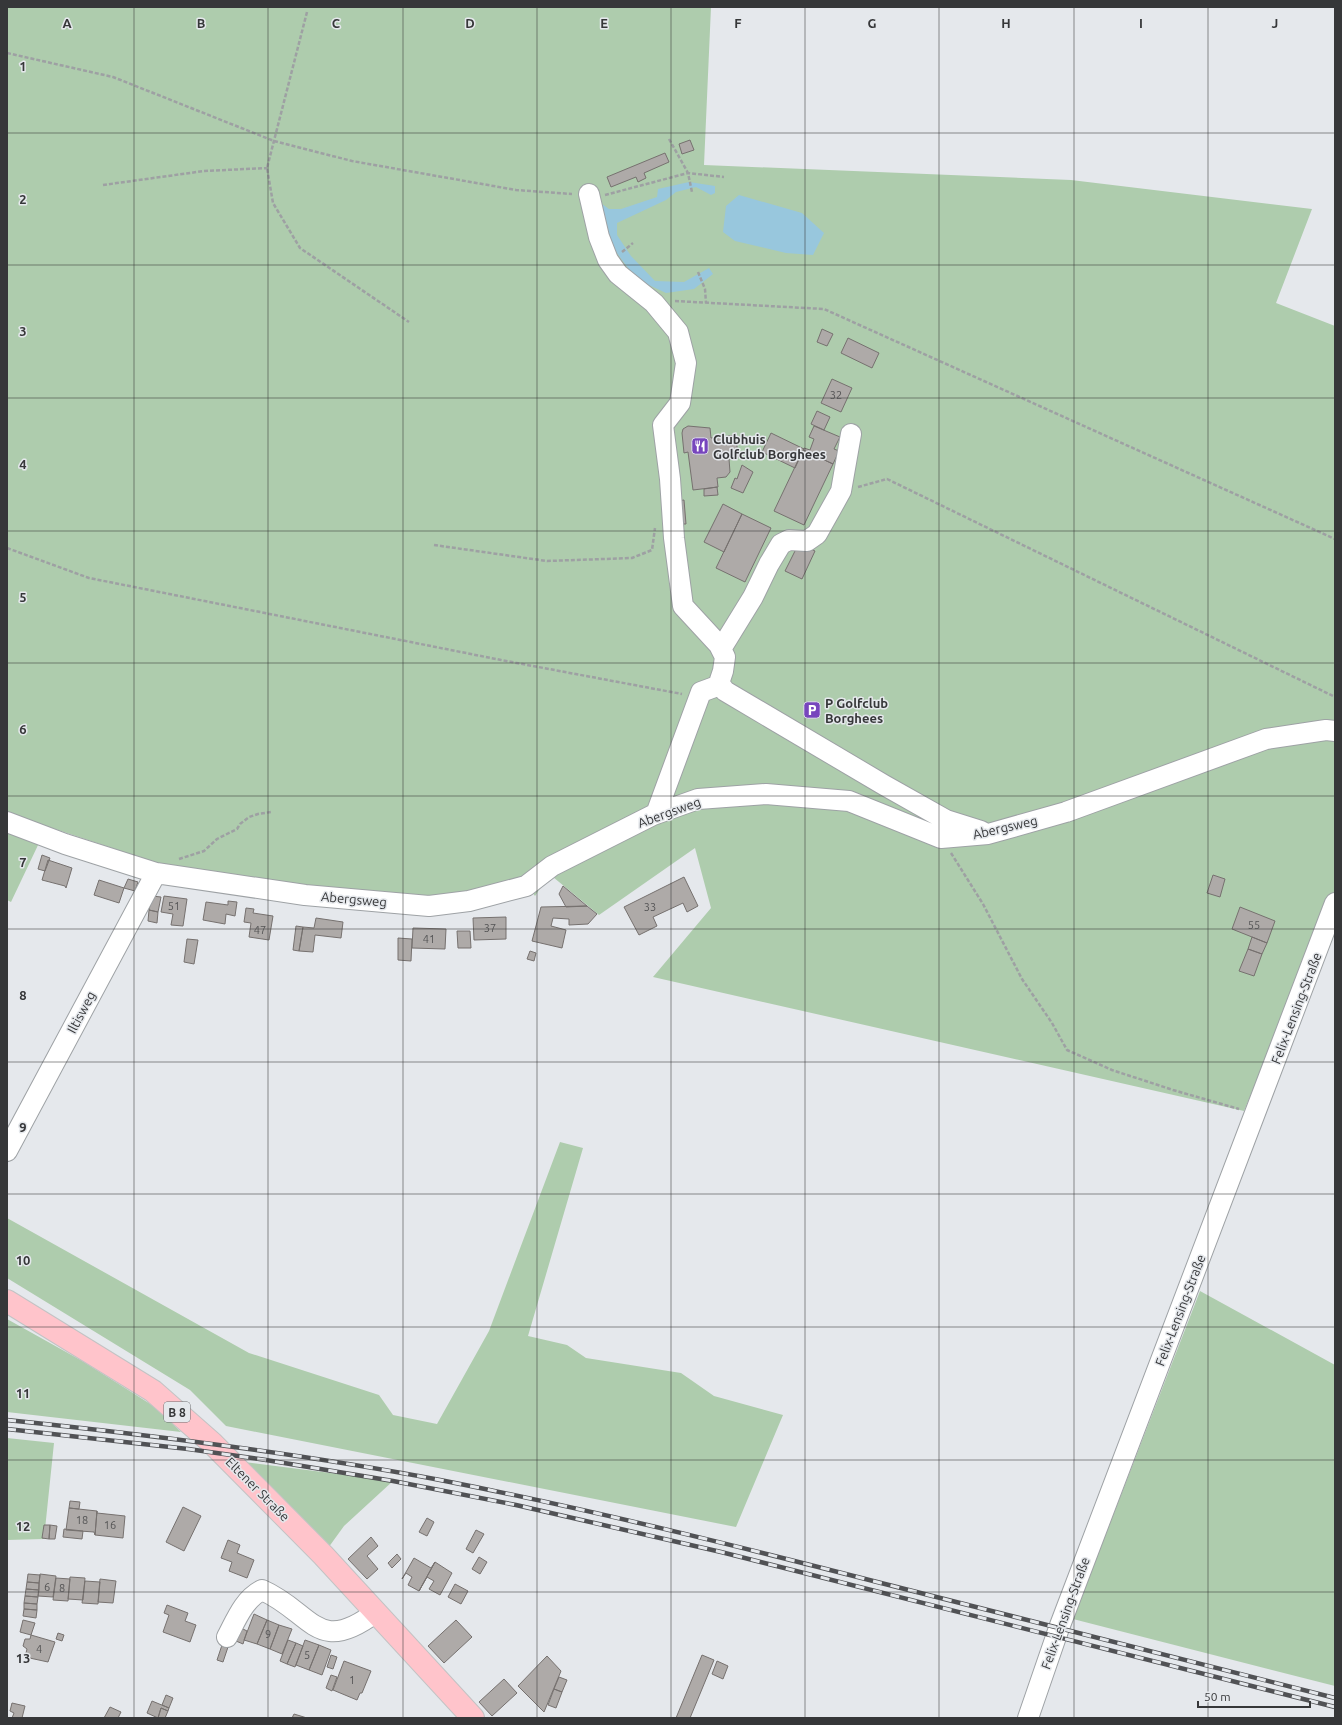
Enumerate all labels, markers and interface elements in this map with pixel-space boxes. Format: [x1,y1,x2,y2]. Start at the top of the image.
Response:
text: A [62,16,72,30]
text: B [197,16,206,30]
text: C [332,16,341,30]
text: D [465,16,475,30]
text: E [600,16,608,30]
text: F [734,16,742,30]
text: G [868,16,877,30]
text: H [1001,16,1011,30]
text: I [1139,16,1143,30]
text: J [1272,16,1278,30]
text: 1 [19,59,27,73]
text: 2 [19,192,27,206]
text: 3 [19,324,27,338]
house number: 32 [830,389,842,401]
place label: Clubhuis Golfclub Borghees [713,432,826,461]
restaurant icon: Clubhuis Golfclub Borghees [690,436,710,456]
text: 4 [19,457,27,471]
text: 5 [19,590,27,604]
place label: P Golfclub Borghees [825,696,888,725]
parking icon: P Golfclub Borghees [802,700,822,720]
text: 6 [19,722,27,736]
street label: Abergsweg [636,794,702,830]
street label: Abergsweg [971,813,1039,841]
text: 7 [19,855,27,869]
street label: Abergsweg [321,889,387,909]
house number: 51 [168,900,180,912]
house number: 33 [644,901,656,913]
house number: 55 [1248,919,1260,931]
house number: 37 [484,922,496,934]
house number: 47 [254,924,266,936]
house number: 41 [423,933,435,945]
street label: Felix-Lensing-Straße [1268,950,1324,1066]
text: 8 [19,988,27,1002]
street label: Iltisweg [64,989,98,1035]
text: 9 [19,1120,27,1134]
street label: Felix-Lensing-Straße [1152,1252,1208,1368]
text: 10 [16,1253,30,1267]
text: 11 [16,1386,30,1400]
road number: B 8 [164,1402,190,1422]
street label: Eltener Straße [223,1454,293,1524]
house number: 18 [76,1514,88,1526]
text: 12 [16,1519,30,1533]
house number: 16 [104,1519,116,1531]
street label: Felix-Lensing-Straße [1038,1555,1092,1671]
house number: 6 [44,1581,50,1593]
house number: 8 [59,1582,65,1594]
house number: 9 [265,1628,271,1640]
house number: 4 [36,1643,42,1655]
house number: 5 [304,1649,310,1661]
text: 13 [16,1651,30,1665]
house number: 1 [349,1674,355,1686]
scale bar [1198,1683,1310,1709]
text: 50 m [1204,1690,1231,1703]

